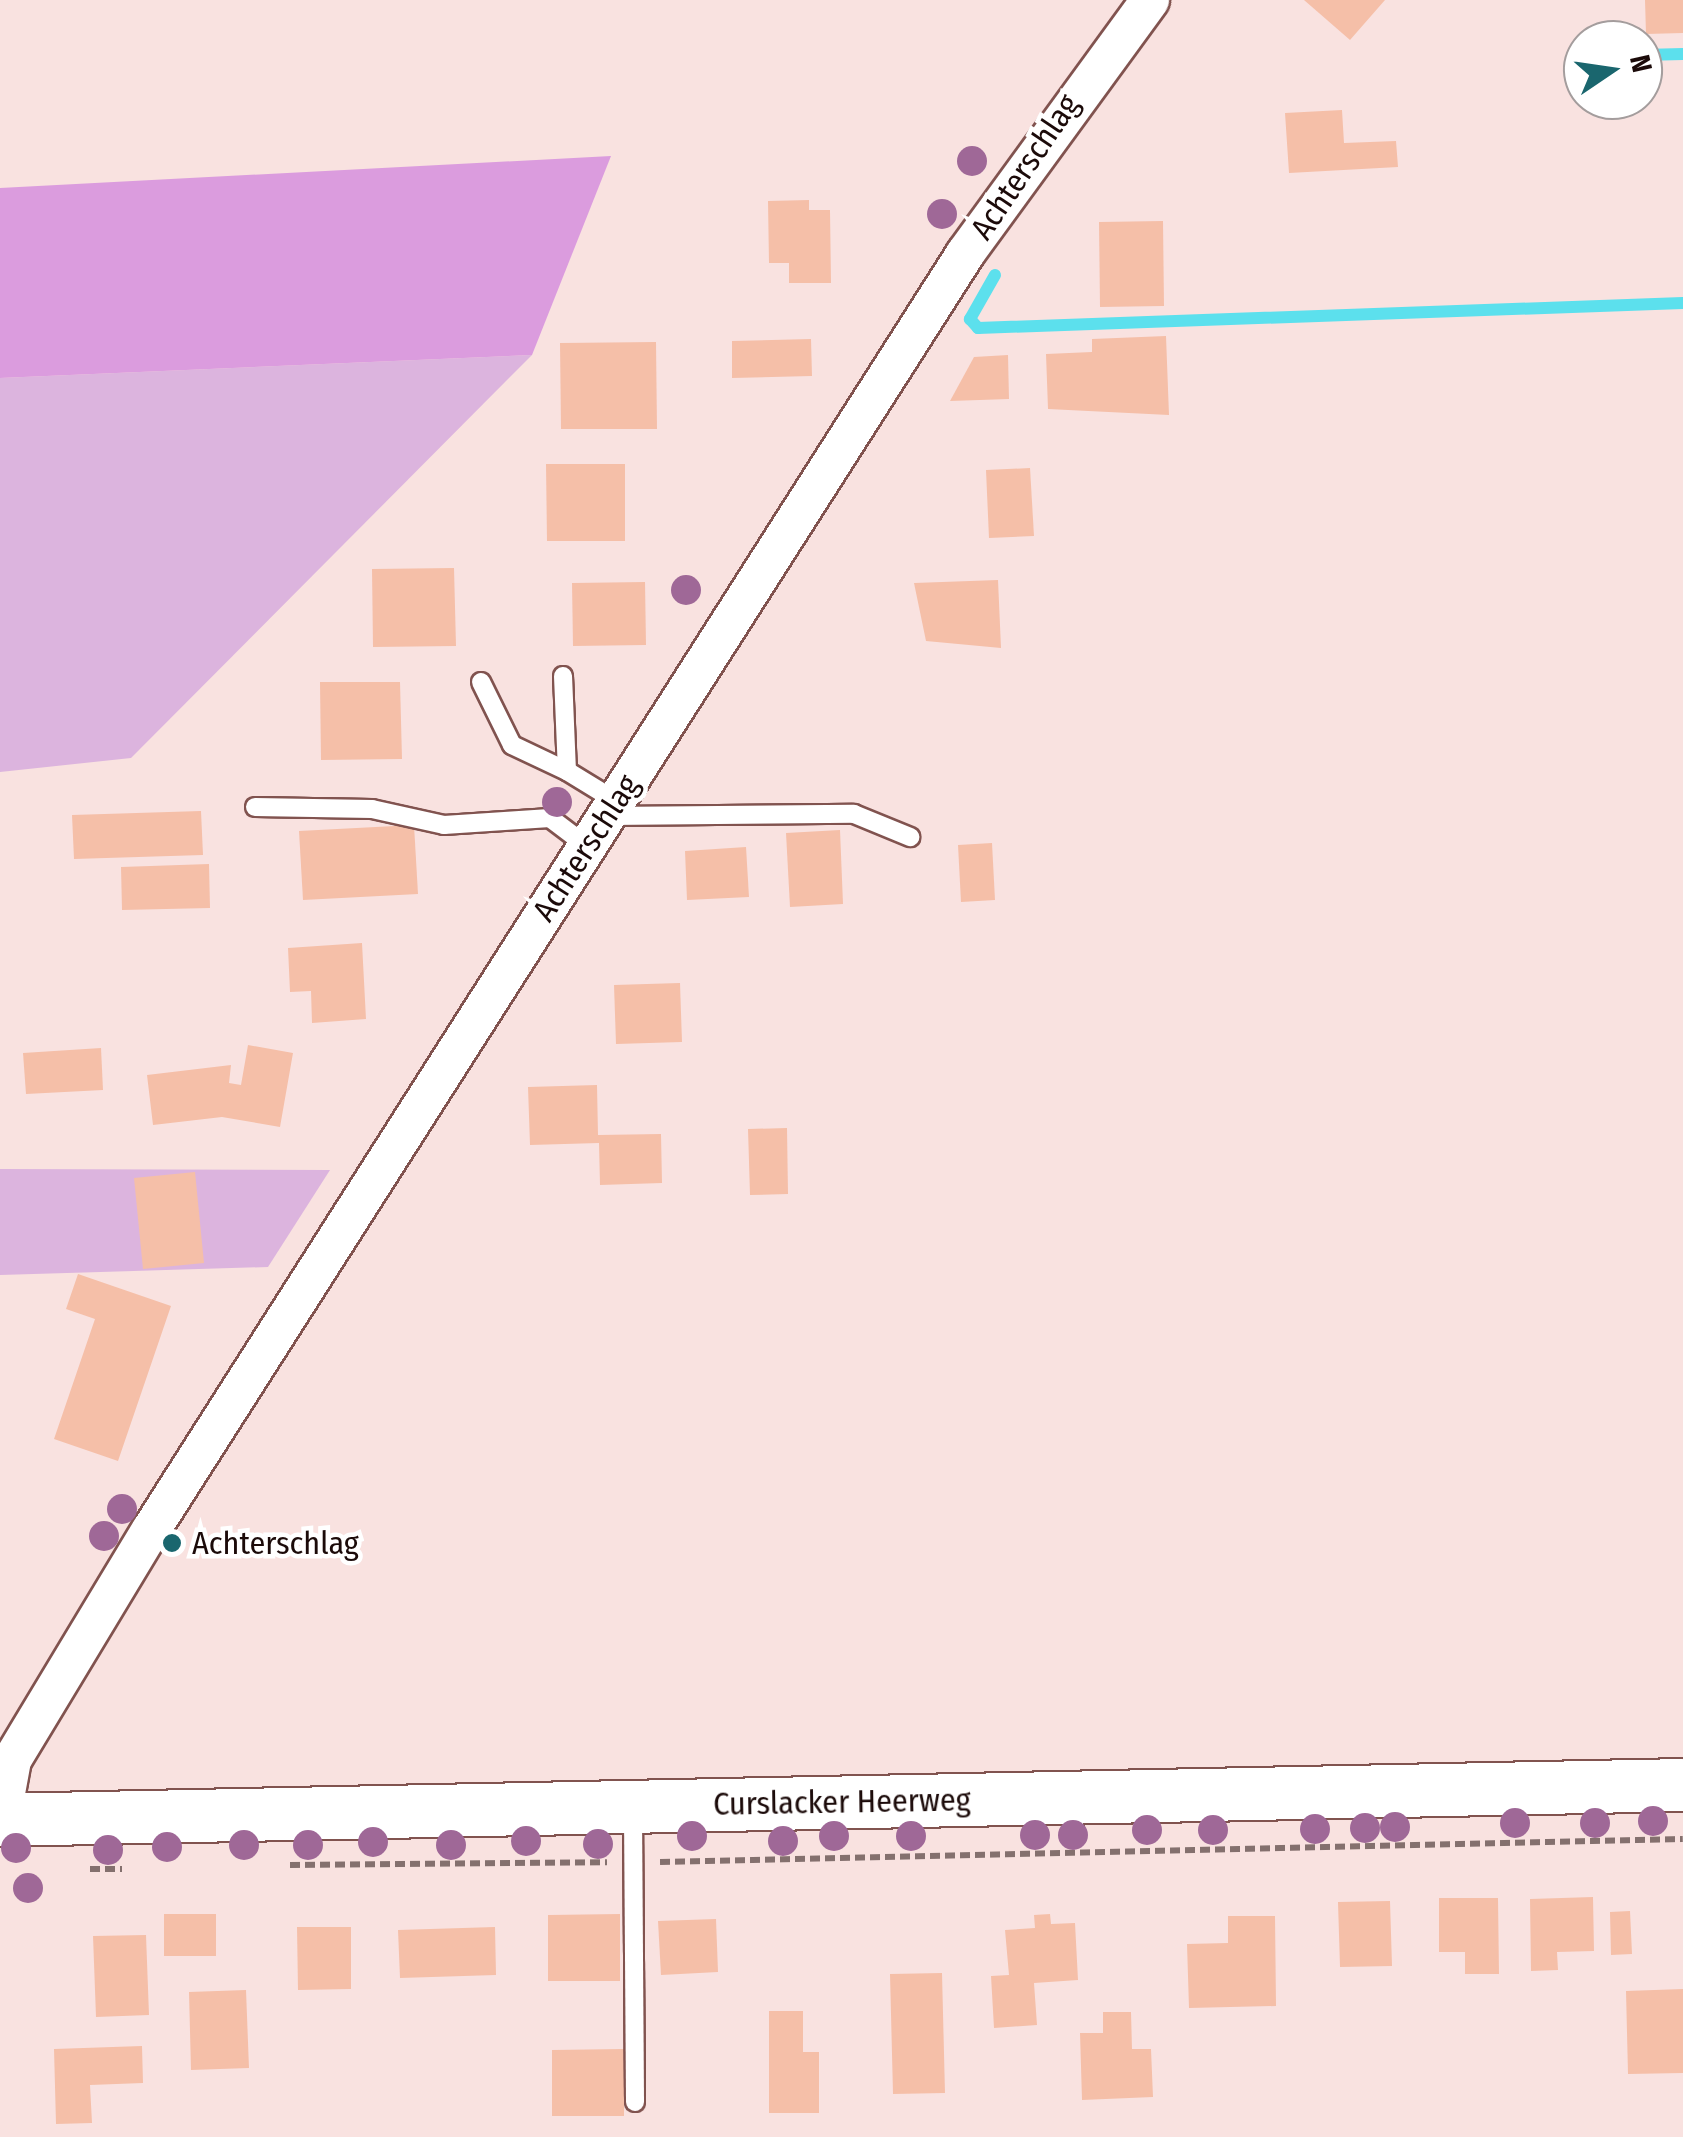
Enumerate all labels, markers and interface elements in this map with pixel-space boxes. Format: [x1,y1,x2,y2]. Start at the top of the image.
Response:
north arrow [1563,20,1663,120]
text: N [1623,52,1659,75]
street label: Achterschlag [962,87,1088,247]
street label: Achterschlag [524,768,648,928]
place label: Achterschlag [192,1524,359,1562]
marker: Achterschlag [161,1532,183,1554]
street label: Curslacker Heerweg [713,1781,971,1823]

